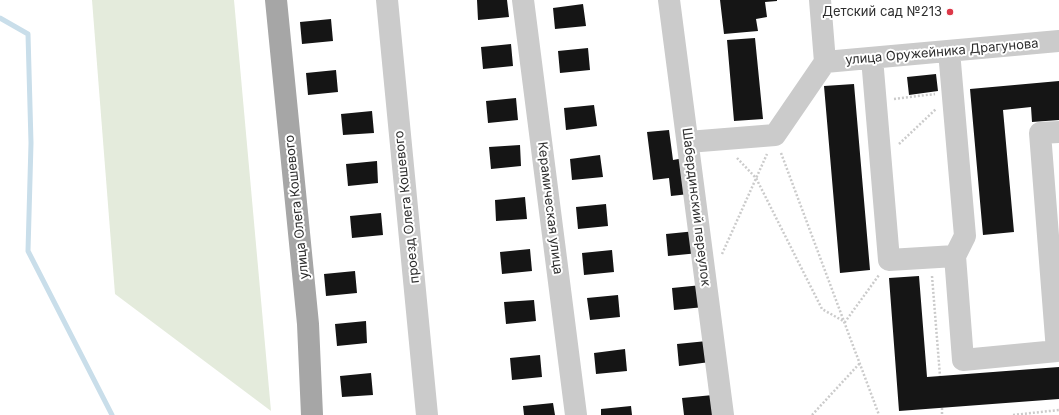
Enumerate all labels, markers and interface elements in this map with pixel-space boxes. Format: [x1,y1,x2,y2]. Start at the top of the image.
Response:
place label: Детский сад №213 [822,4,942,20]
marker: Детский сад №213 [945,7,955,17]
street label: улица Оружейника Драгунова [845,36,1039,68]
street label: Шабердинский переулок [679,127,713,287]
street label: проезд Олега Кошевого [391,130,423,284]
street label: улица Олега Кошевого [282,134,312,280]
street label: Керамическая улица [534,141,566,275]

